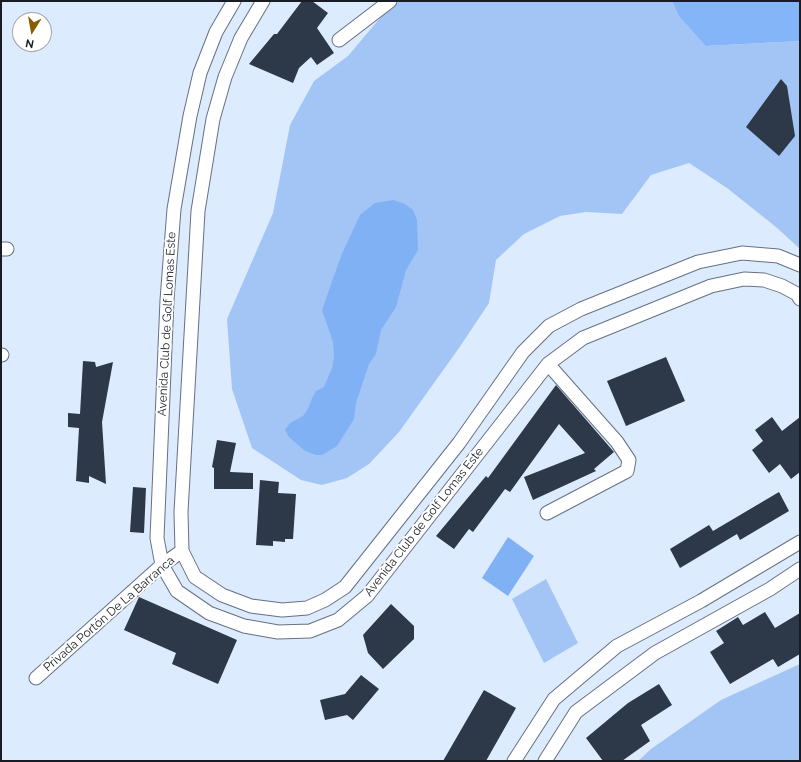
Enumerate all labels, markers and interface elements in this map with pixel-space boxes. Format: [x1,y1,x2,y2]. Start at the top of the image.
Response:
north arrow [12,12,52,52]
text: N [24,36,35,50]
street label: Avenida Club de Golf Lomas Este [155,231,179,417]
street label: Avenida Club de Golf Lomas Este [361,445,487,599]
street label: Privada Portón De La Barranca [41,553,177,675]

